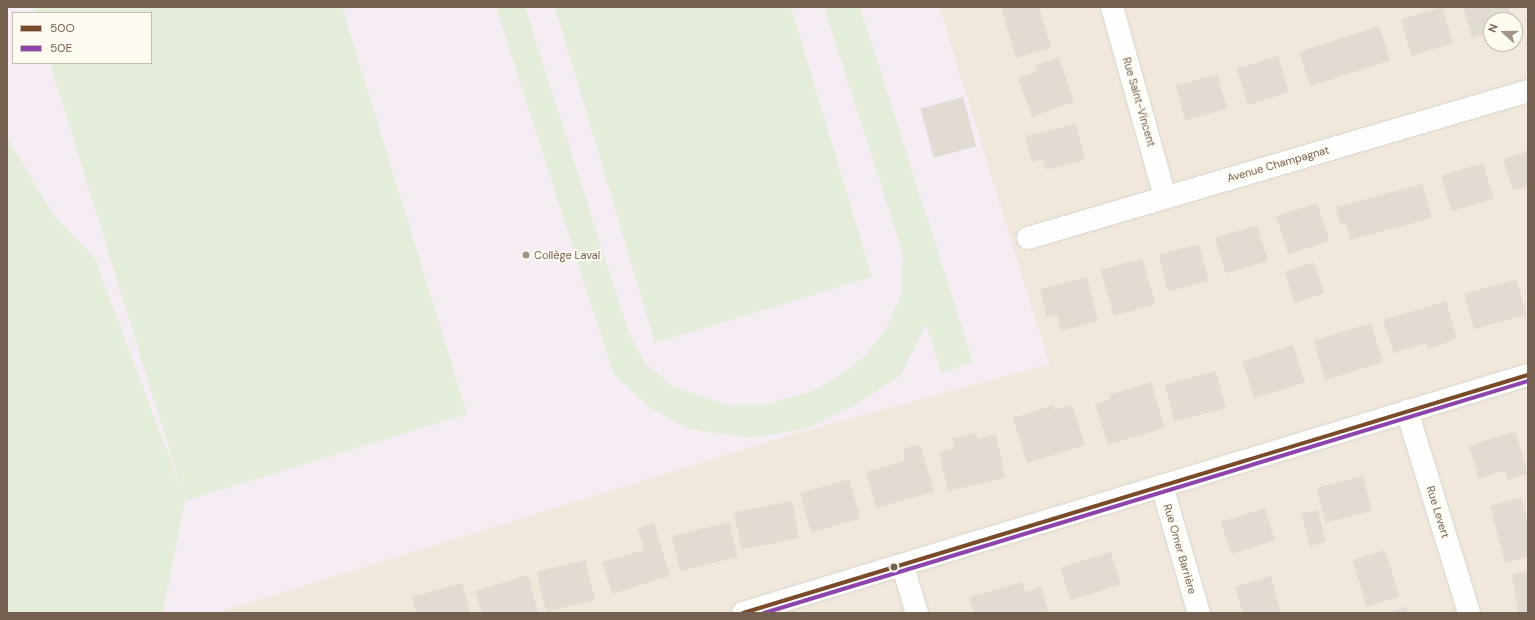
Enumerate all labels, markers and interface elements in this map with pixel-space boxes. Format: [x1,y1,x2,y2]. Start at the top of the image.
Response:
legend [12,12,152,64]
north arrow [1483,12,1523,52]
text: 50O [50,20,75,36]
text: N [1485,22,1501,34]
text: 50E [50,40,72,56]
street label: Rue Saint-Vincent [1120,56,1158,148]
street label: Avenue Champagnat [1225,143,1331,185]
place label: Collège Laval [534,248,600,262]
marker: Collège Laval [521,250,531,260]
street label: Rue Levert [1424,484,1452,540]
street label: Rue Omer Barrière [1161,502,1199,596]
unlabelled marker [889,562,899,572]

